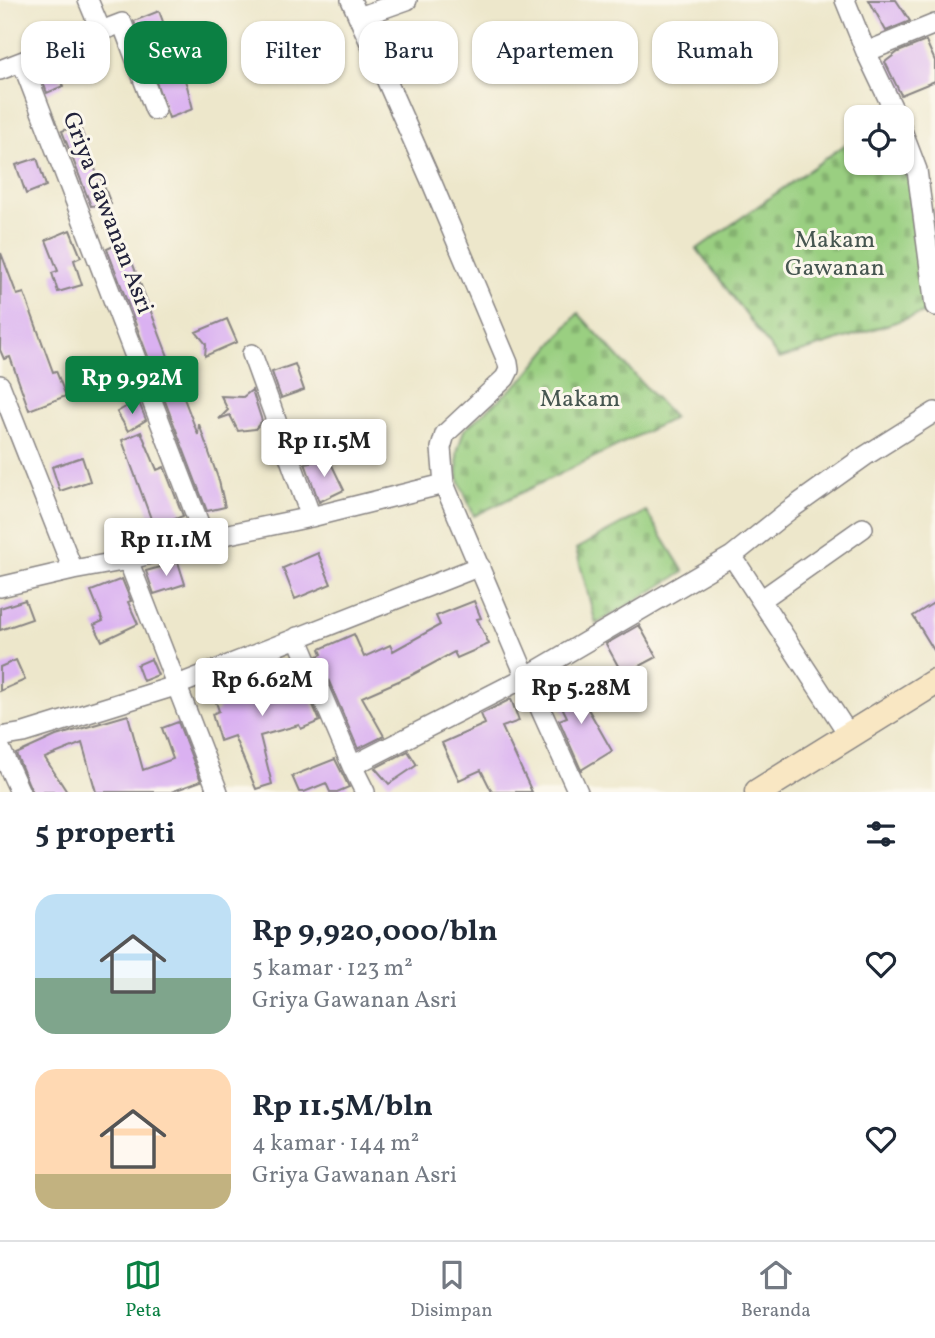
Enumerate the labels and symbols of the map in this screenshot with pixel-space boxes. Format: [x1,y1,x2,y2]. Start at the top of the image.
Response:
street label: Griya Gawanan Asri [53,107,161,319]
park label: Makam Gawanan [785,224,885,286]
pin: Rp 9.92M [60,356,204,416]
park label: Makam [540,383,620,417]
pin: Rp 11.5M [252,420,396,479]
pin: Rp 11.1M [94,518,238,578]
pin: Rp 6.62M [190,658,334,718]
pin: Rp 5.28M [509,666,653,726]

